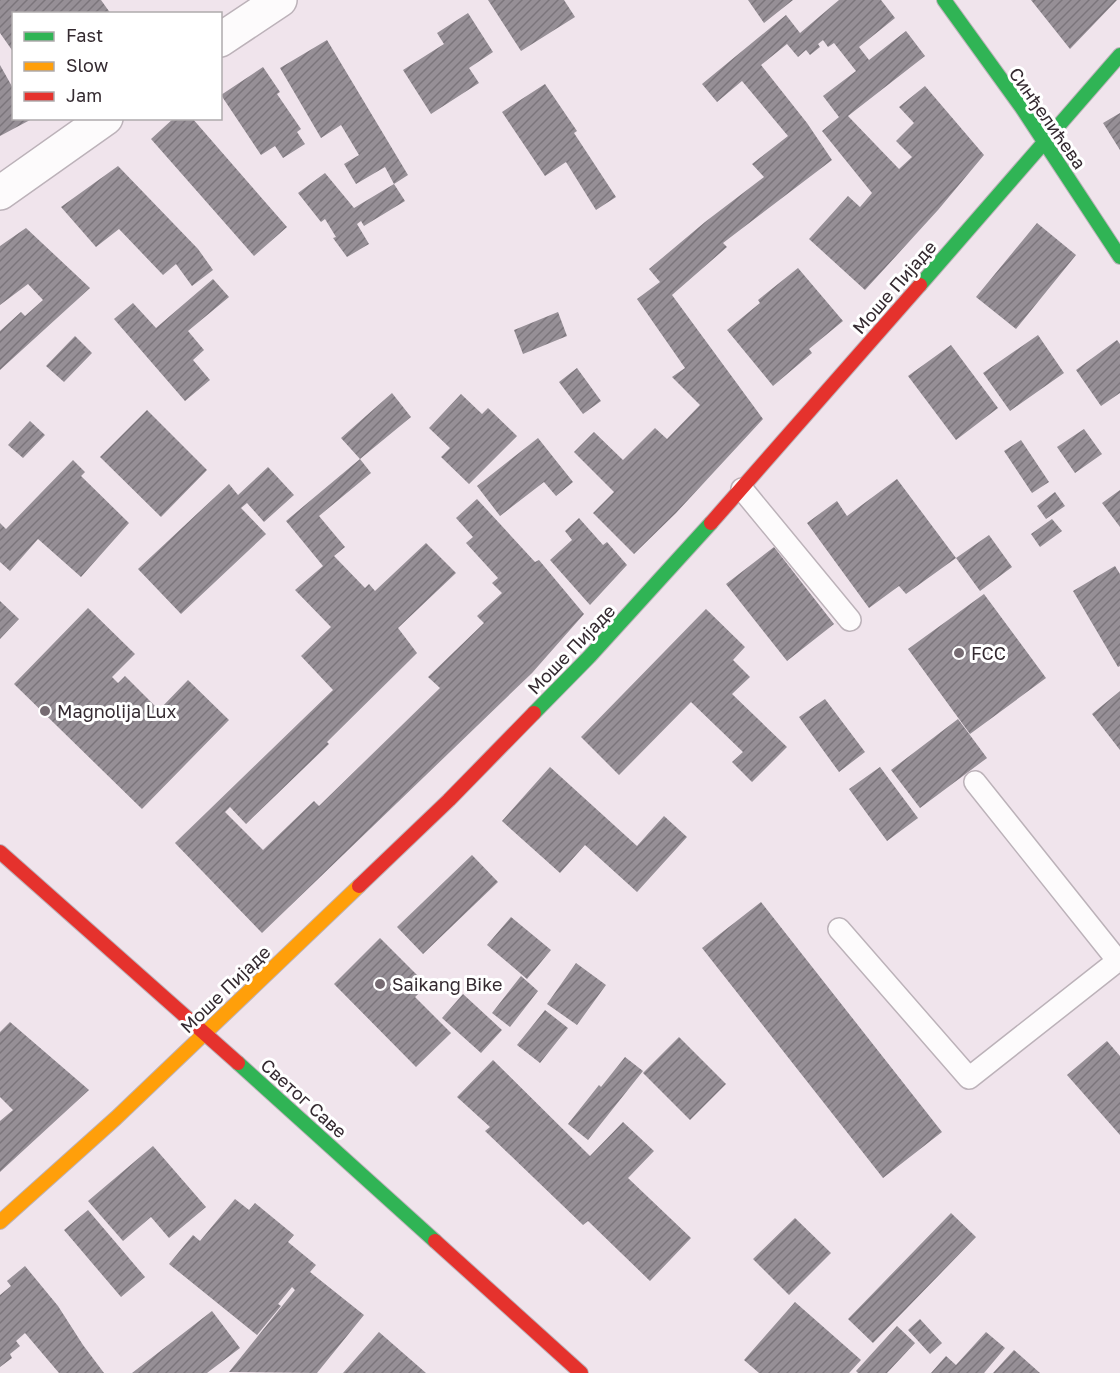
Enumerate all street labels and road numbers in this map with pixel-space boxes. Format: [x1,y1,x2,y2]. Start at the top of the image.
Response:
street label: Синђелићева [1005,63,1091,173]
street label: Моше Пијаде [847,236,941,338]
street label: Моше Пијаде [523,599,619,699]
street label: Моше Пијаде [175,941,275,1037]
street label: Светог Саве [257,1054,351,1142]

